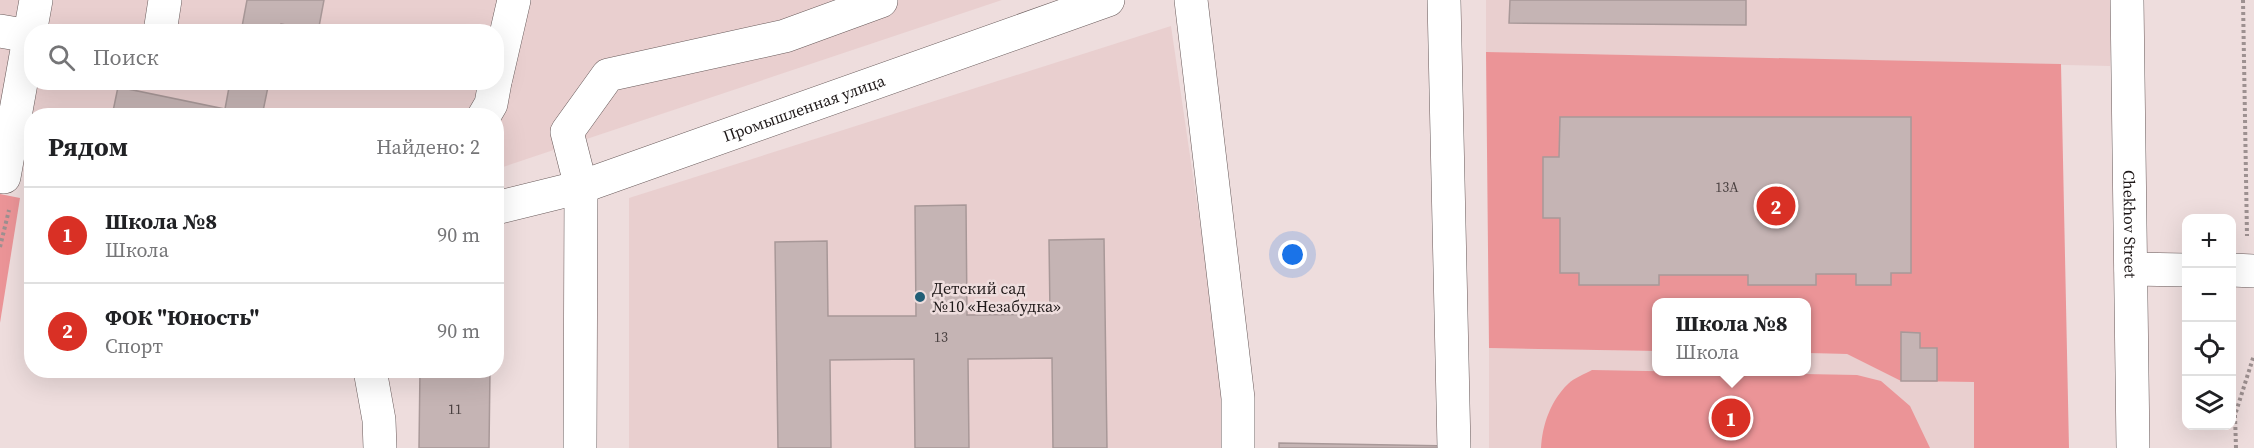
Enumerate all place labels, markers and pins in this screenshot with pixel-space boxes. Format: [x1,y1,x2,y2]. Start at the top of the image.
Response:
pin: 2 [1756,184,1796,228]
place label: Детский сад №10 «Незабудка» [932,277,1061,317]
marker: Детский сад №10 «Незабудка» [913,290,927,304]
pin: 1 [1712,396,1750,440]

